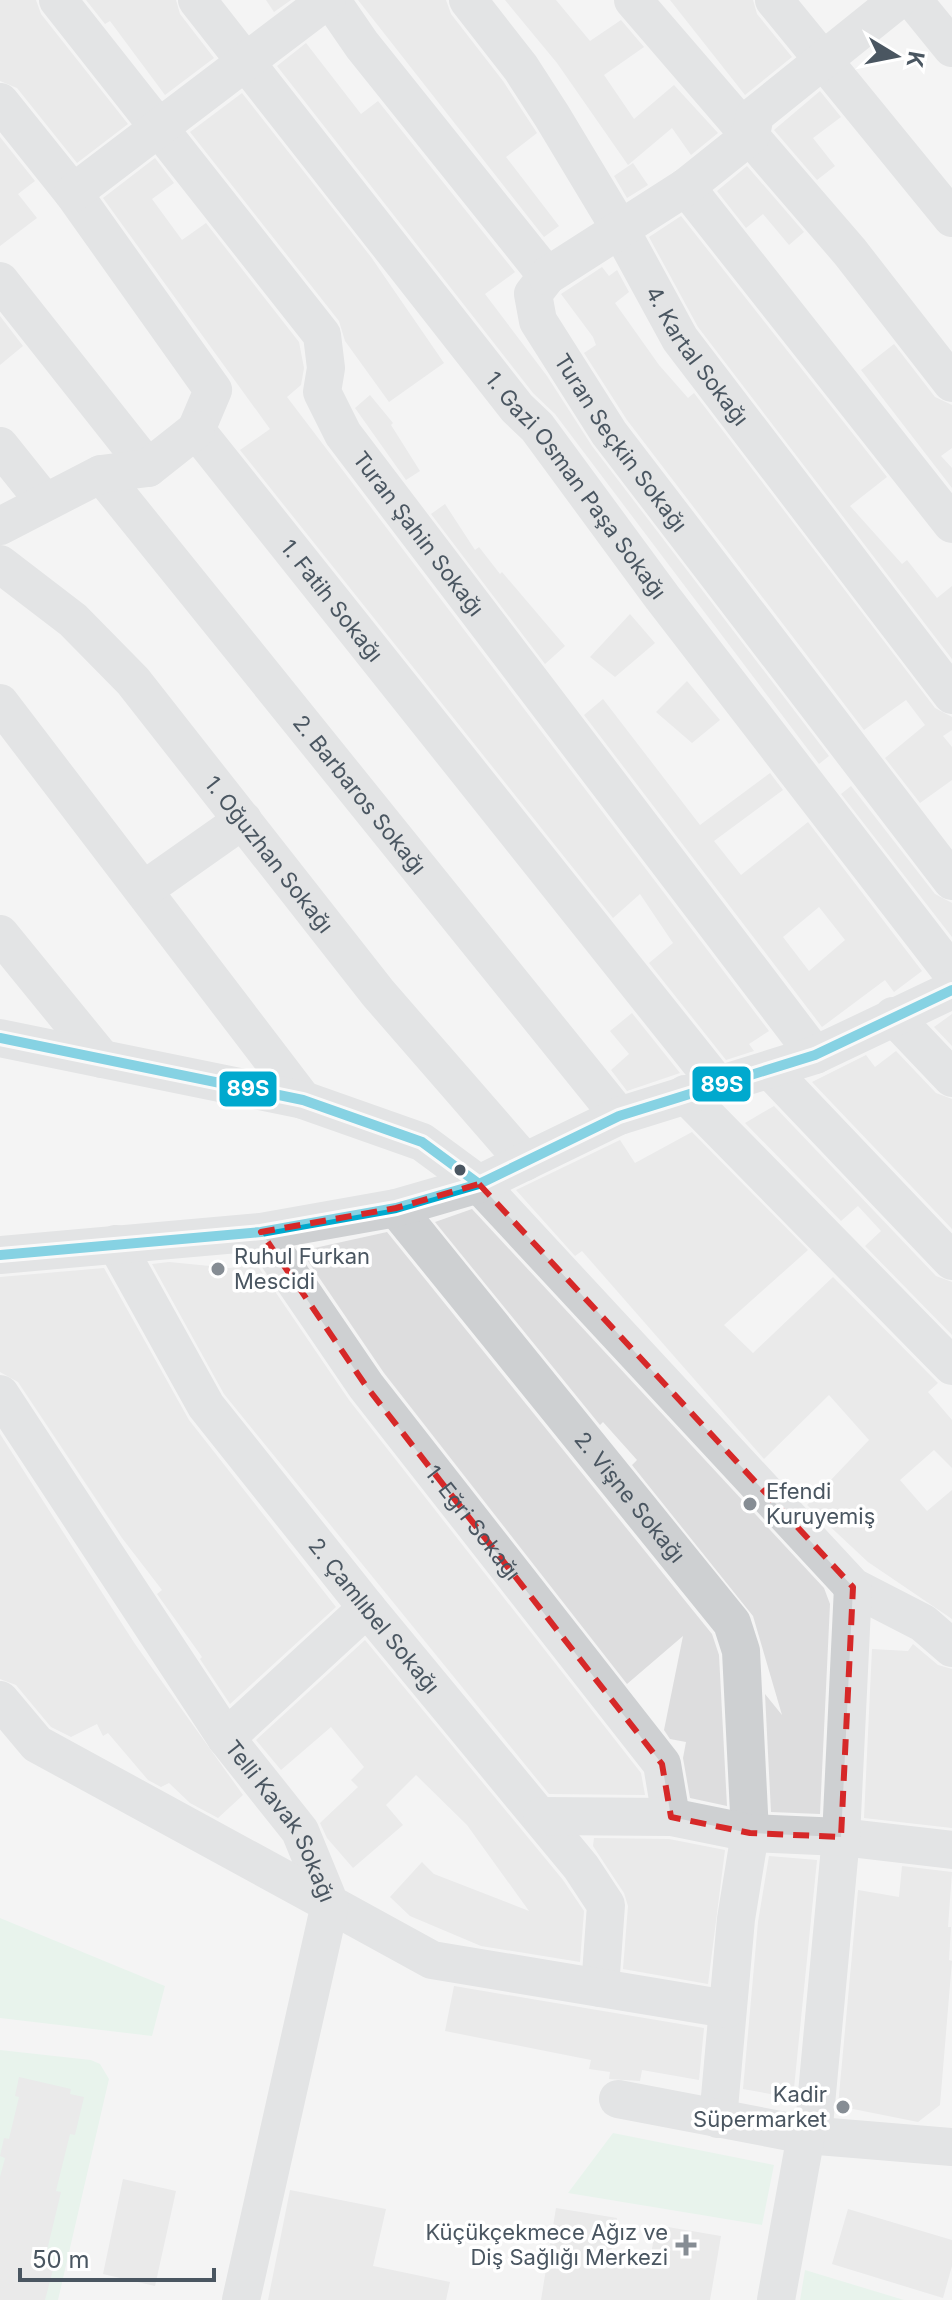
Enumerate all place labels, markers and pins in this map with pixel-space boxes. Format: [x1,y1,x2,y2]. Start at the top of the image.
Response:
unlabelled marker [452,1162,468,1178]
place label: Ruhul Furkan Mescidi [234,1243,370,1294]
marker: Ruhul Furkan Mescidi [209,1260,227,1278]
place label: Efendi Kuruyemiş [766,1478,875,1529]
marker: Efendi Kuruyemiş [741,1495,759,1513]
place label: Kadir Süpermarket [693,2081,827,2132]
marker: Kadir Süpermarket [834,2098,852,2116]
place label: Küçükçekmece Ağız ve Diş Sağlığı Merkezi [426,2219,668,2270]
marker: Küçükçekmece Ağız ve Diş Sağlığı Merkezi [675,2234,697,2256]

